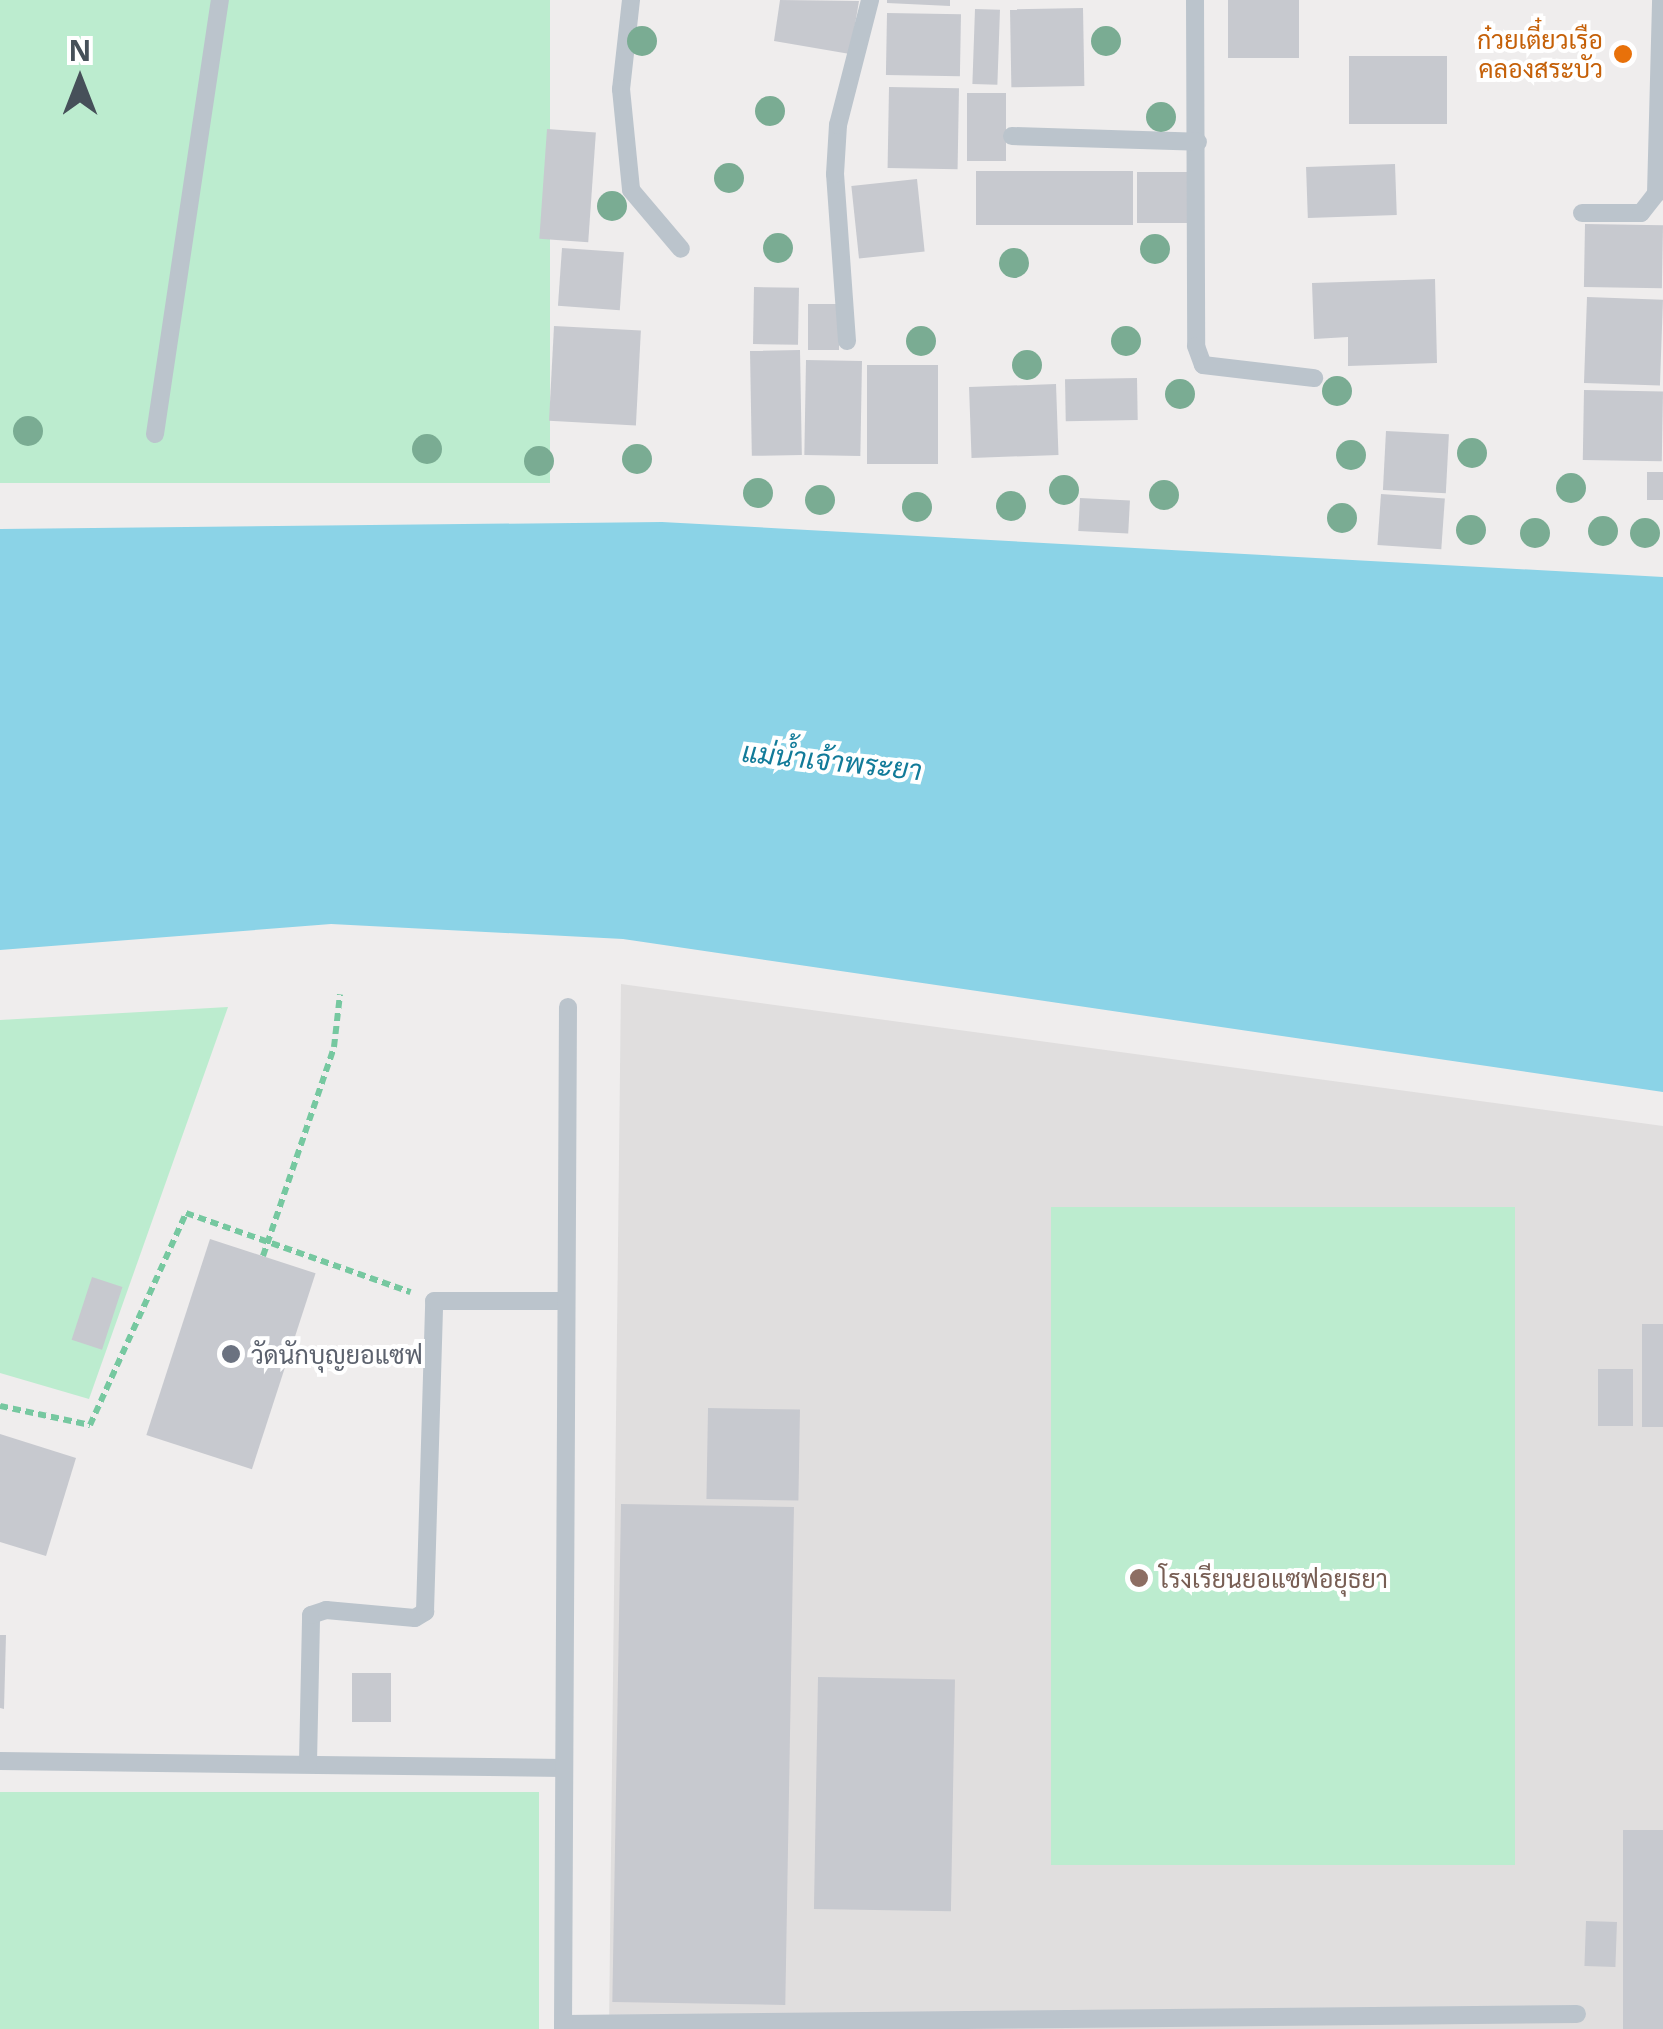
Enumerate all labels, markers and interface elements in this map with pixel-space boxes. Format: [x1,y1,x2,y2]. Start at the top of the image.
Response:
place label: ก๋วยเตี๋ยวเรือ คลองสระบัว [1477,25,1603,84]
north arrow [30,30,130,130]
text: N [69,31,91,69]
marker: ก๋วยเตี๋ยวเรือ คลองสระบัว [1612,43,1634,65]
water label: แม่น้ำเจ้าพระยา [740,734,924,786]
place label: วัดนักบุญยอแซฟ [251,1339,423,1369]
marker: วัดนักบุญยอแซฟ [220,1343,242,1365]
place label: โรงเรียนยอแซฟอยุธยา [1159,1563,1388,1593]
marker: โรงเรียนยอแซฟอยุธยา [1128,1567,1150,1589]

